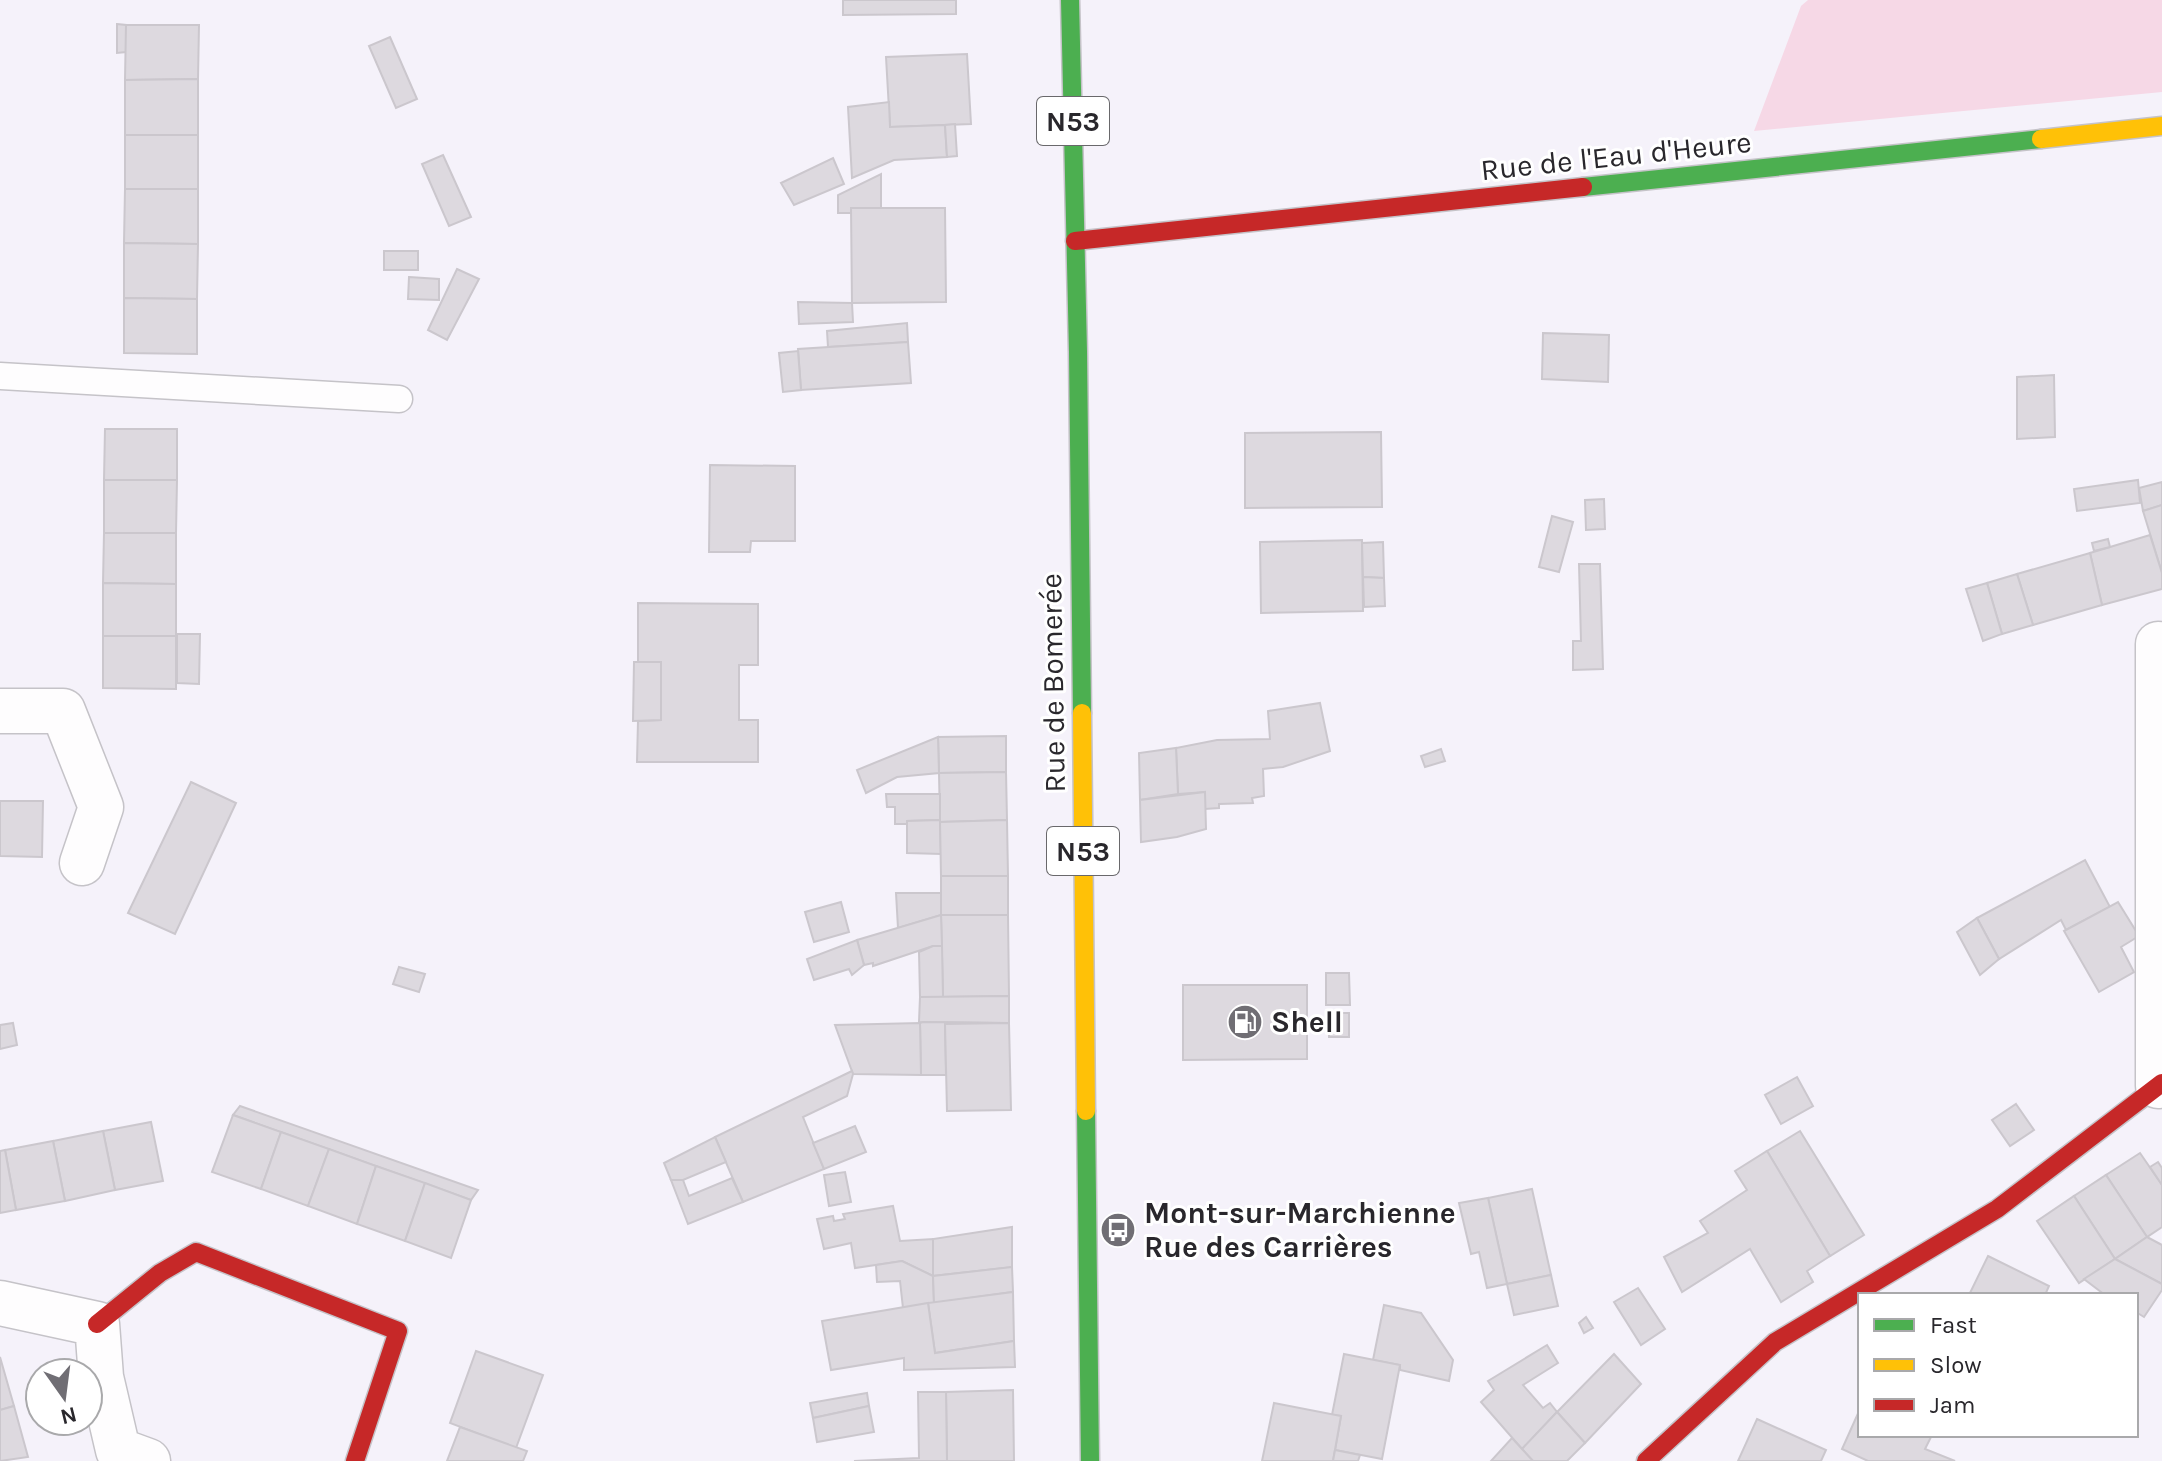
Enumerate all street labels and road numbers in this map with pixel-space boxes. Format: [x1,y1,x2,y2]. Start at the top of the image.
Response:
road number: N53 [1037,97,1109,145]
street label: Rue de l'Eau d'Heure [1479,124,1753,188]
street label: Rue de Bomerée [1033,573,1073,793]
road number: N53 [1047,827,1119,875]

